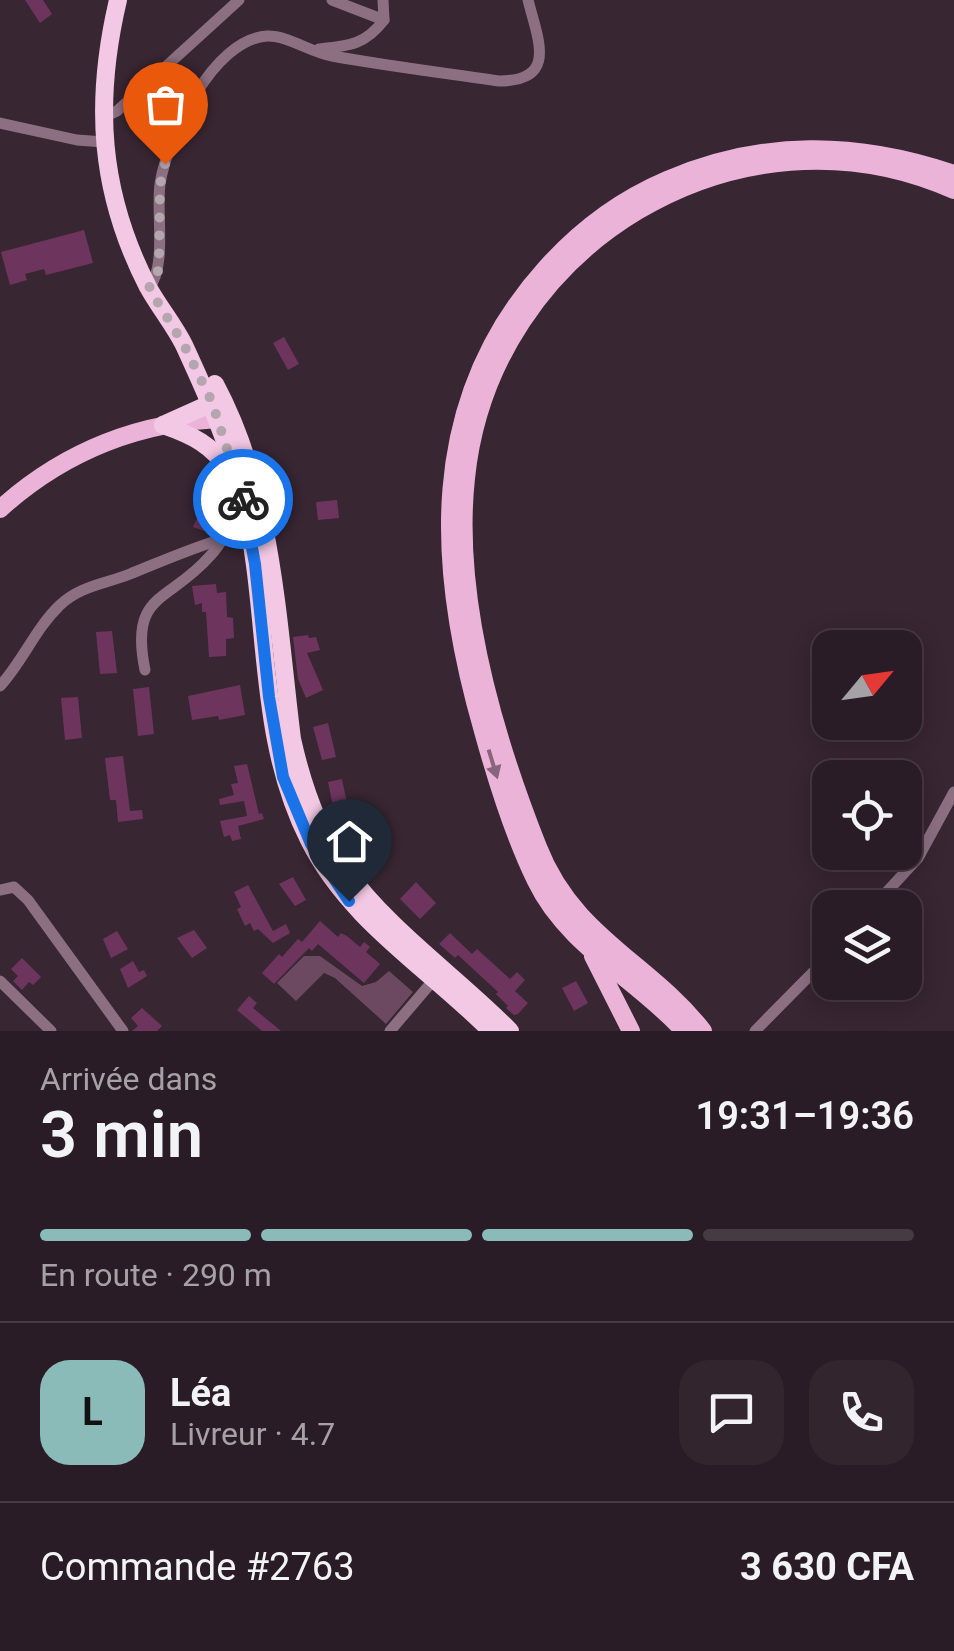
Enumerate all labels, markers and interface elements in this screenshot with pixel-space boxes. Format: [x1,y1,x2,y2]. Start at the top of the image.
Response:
pin [123,62,208,165]
icon: bag [138,77,193,132]
courier [193,449,293,549]
icon: bike [216,472,271,527]
north arrow [812,630,922,740]
map controls [812,630,922,1000]
one-way arrow [486,749,501,780]
button: locate [812,760,922,870]
pin [307,799,392,902]
icon: home [322,814,377,869]
button: layers [812,890,922,1000]
text: Arrivée dans [40,1060,217,1098]
text: 19:31–19:36 [695,1094,914,1138]
text: 3 min [40,1097,203,1173]
text: En route · 290 m [40,1256,272,1294]
button: chat [679,1360,784,1465]
button: phone [809,1360,914,1465]
text: Léa [170,1371,231,1415]
text: L [82,1390,103,1434]
text: Livreur · 4.7 [170,1415,335,1453]
text: Commande #2763 [40,1545,355,1589]
text: 3 630 CFA [740,1545,914,1589]

